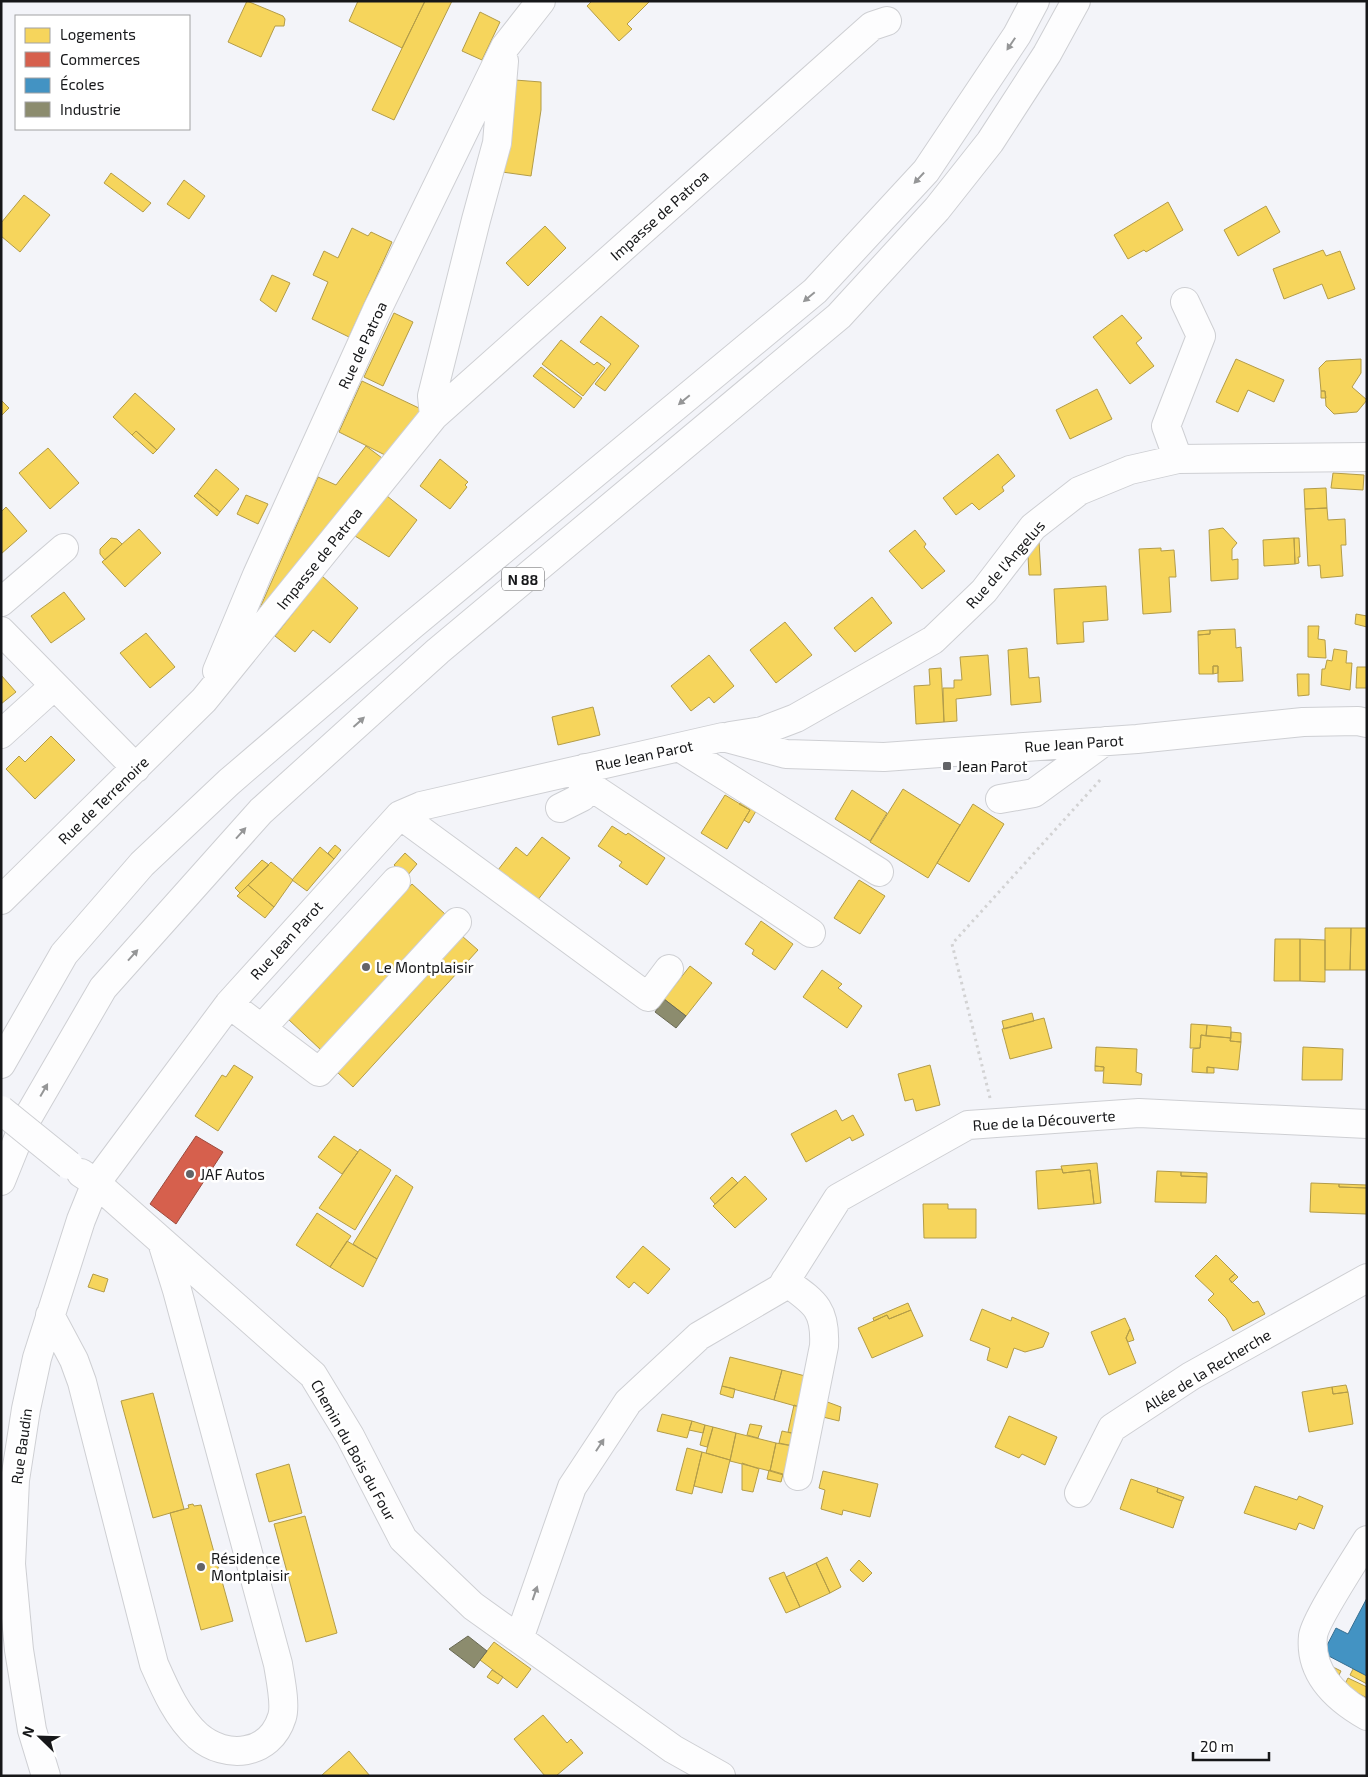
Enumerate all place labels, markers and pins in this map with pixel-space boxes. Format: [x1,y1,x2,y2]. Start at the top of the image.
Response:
place label: Jean Parot [957,757,1028,775]
marker: Jean Parot [941,760,953,772]
place label: Le Montplaisir [376,958,474,976]
marker: Le Montplaisir [360,961,372,973]
place label: JAF Autos [200,1165,265,1183]
marker: JAF Autos [184,1168,196,1180]
place label: Résidence Montplaisir [211,1549,290,1584]
marker: Résidence Montplaisir [195,1561,207,1573]

